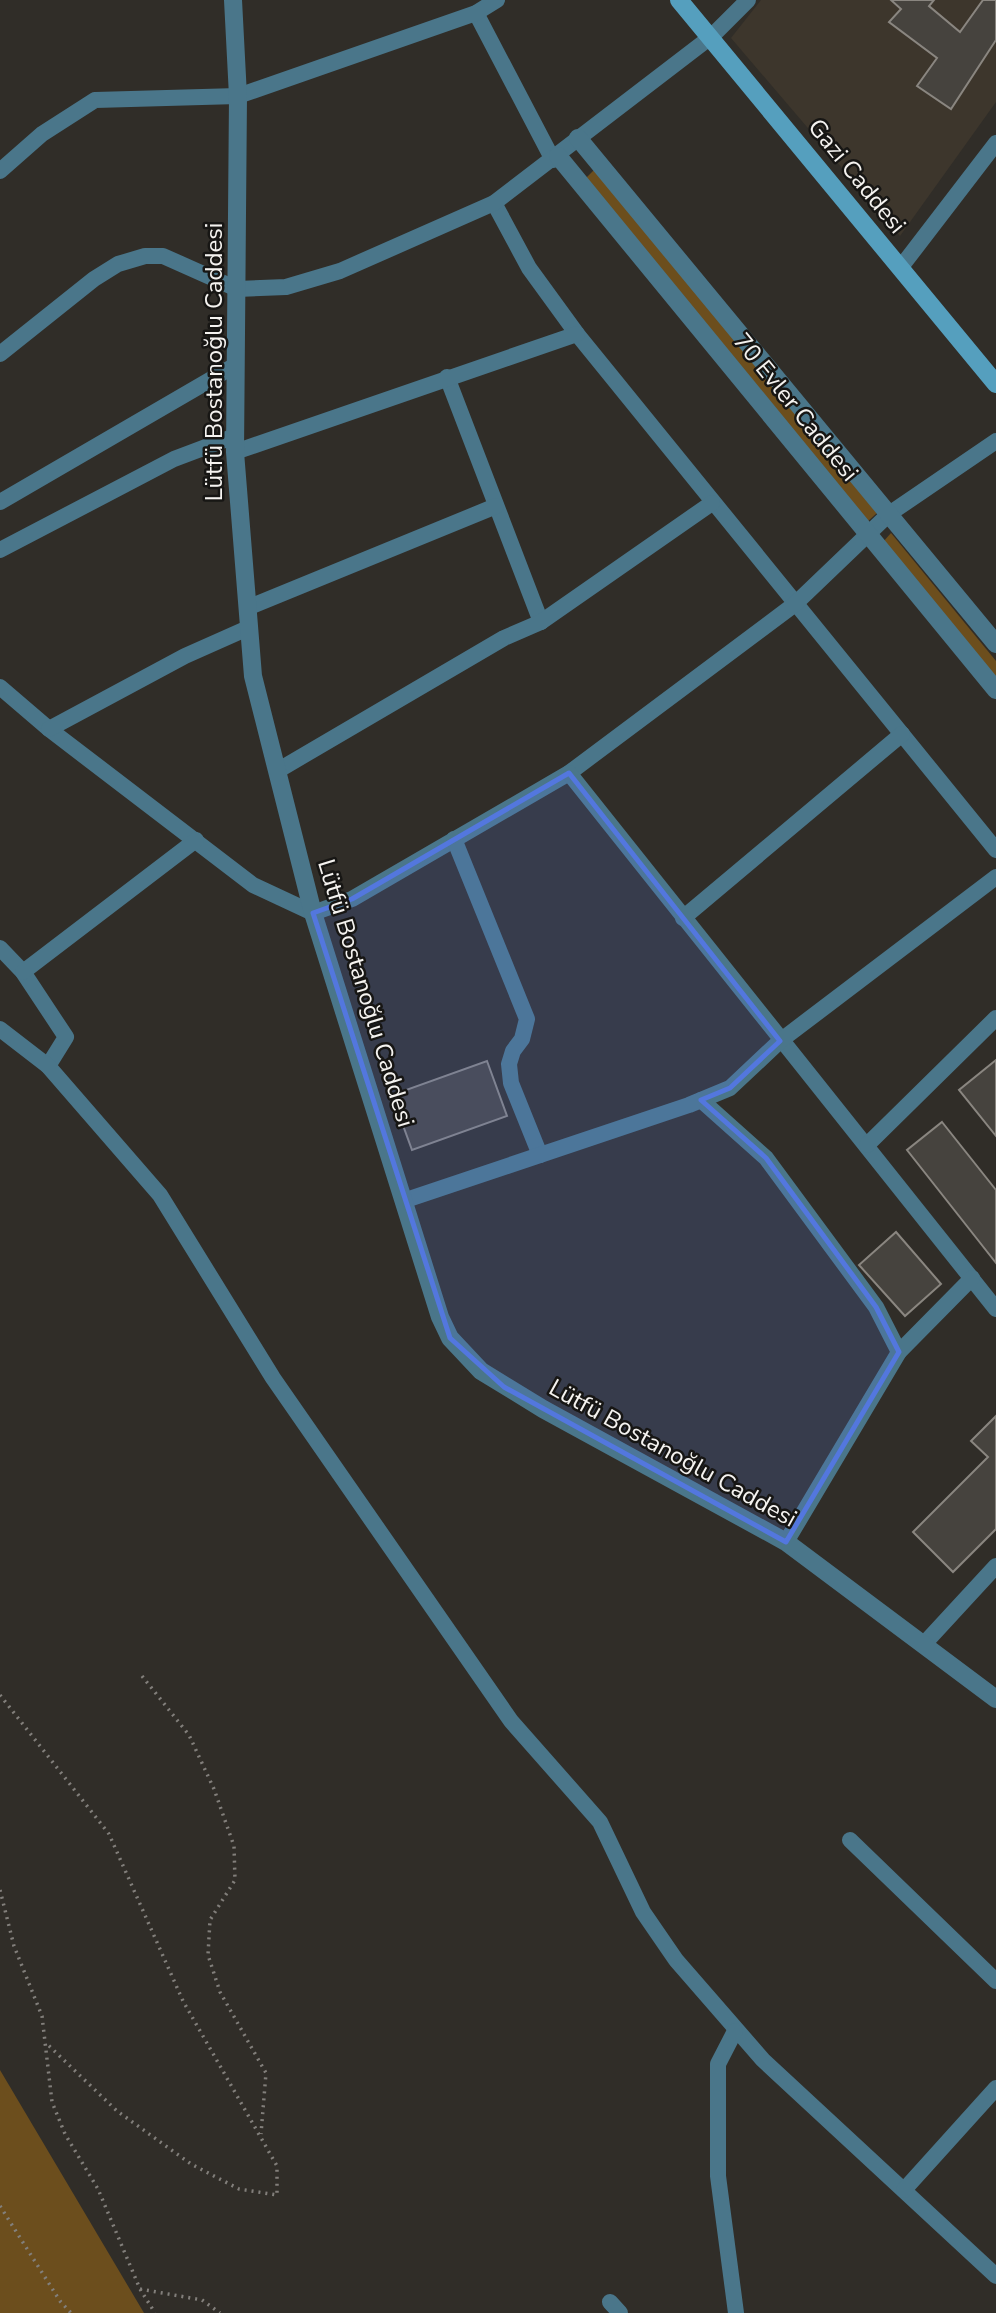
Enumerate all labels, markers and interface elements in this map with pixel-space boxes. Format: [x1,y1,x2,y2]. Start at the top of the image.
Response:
street label: Gazi Caddesi [801,112,913,240]
street label: Lütfü Bostanoğlu Caddesi [198,223,230,501]
street label: 70 Evler Caddesi [726,326,866,488]
street label: Lütfü Bostanoğlu Caddesi [310,855,422,1131]
street label: Lütfü Bostanoğlu Caddesi [543,1371,803,1535]

